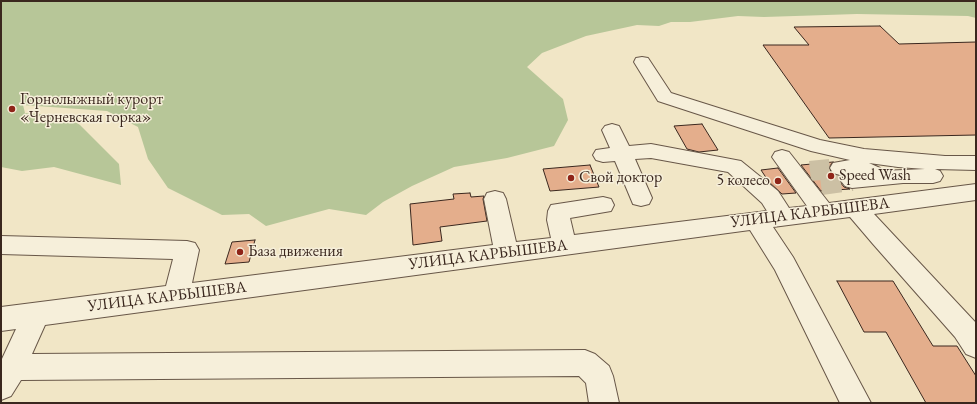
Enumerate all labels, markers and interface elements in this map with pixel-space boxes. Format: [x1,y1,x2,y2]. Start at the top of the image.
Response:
place label: Горнолыжный курорт «Черневская горка» [20,90,163,128]
marker: Горнолыжный курорт «Черневская горка» [7,104,17,114]
place label: Speed Wash [839,166,911,186]
place label: Свой доктор [579,168,662,188]
place label: 5 колесо [716,171,770,191]
marker: Speed Wash [826,171,836,181]
marker: Свой доктор [566,173,576,183]
marker: 5 колесо [773,176,783,186]
street label: УЛИЦА КАРБЫШЕВА [729,194,891,232]
street label: УЛИЦА КАРБЫШЕВА [407,236,569,274]
place label: База движения [248,242,343,262]
marker: База движения [235,247,245,257]
street label: УЛИЦА КАРБЫШЕВА [86,278,248,316]

